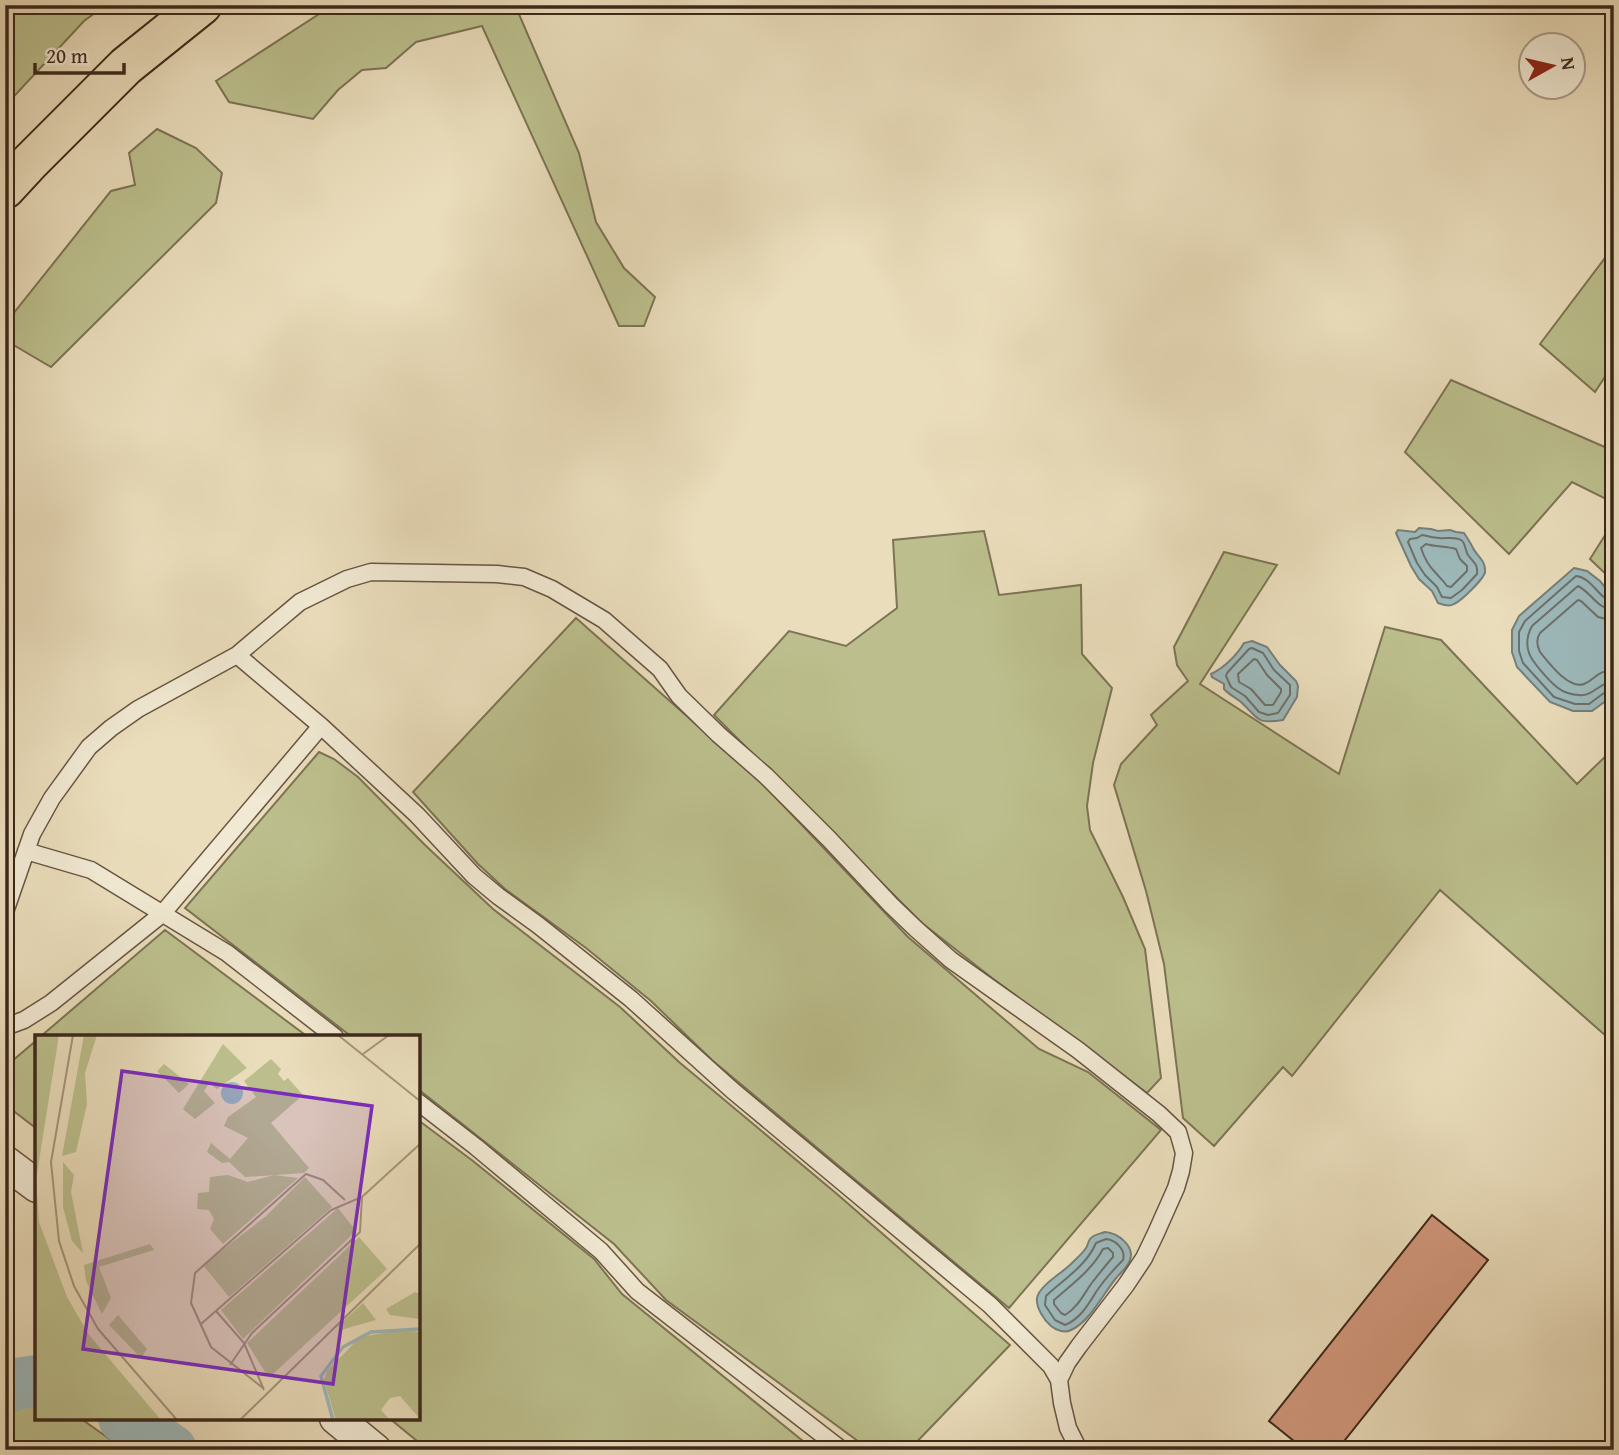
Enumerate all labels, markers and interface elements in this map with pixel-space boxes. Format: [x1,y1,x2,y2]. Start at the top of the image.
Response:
scale bar [35,32,124,76]
north arrow [1518,32,1588,102]
text: 20 m [46,40,88,71]
text: N [1554,55,1584,72]
inset map [35,1035,420,1420]

